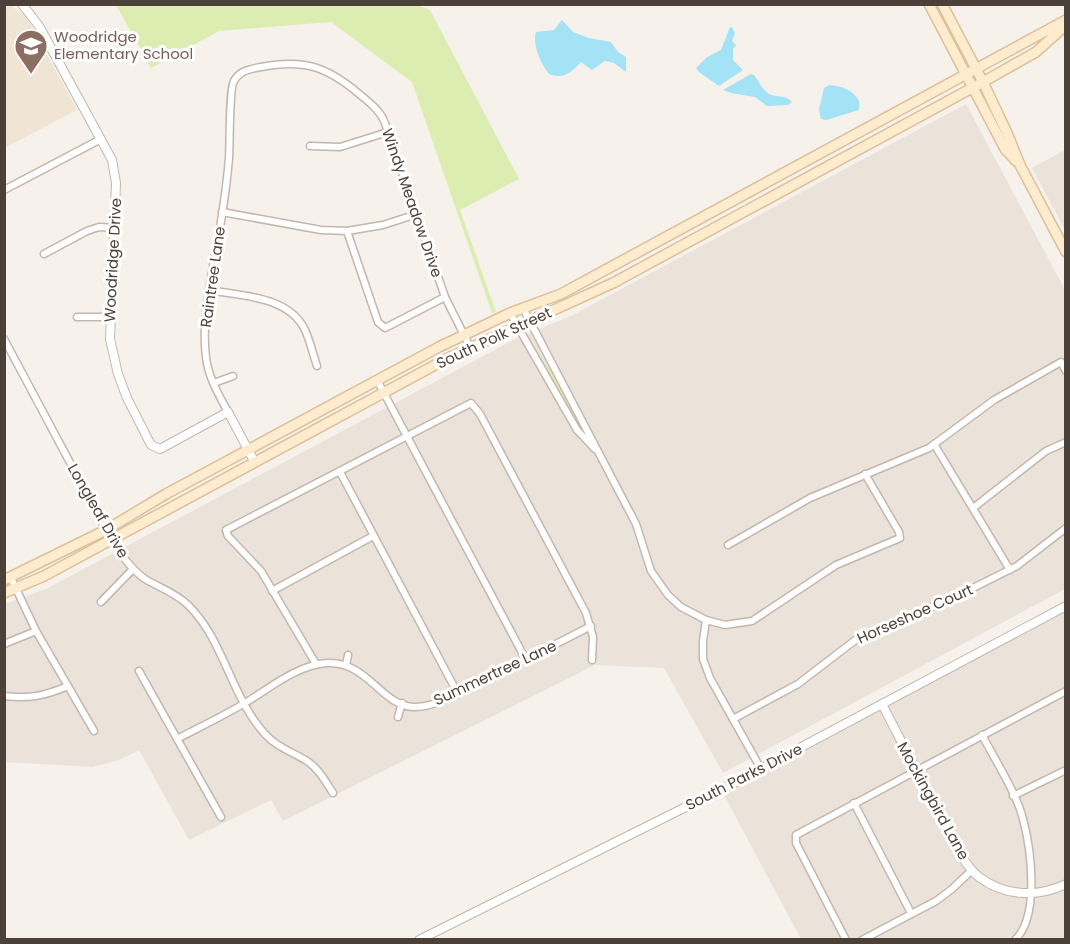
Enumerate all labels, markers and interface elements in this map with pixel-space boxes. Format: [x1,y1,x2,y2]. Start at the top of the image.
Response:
place label: Woodridge Elementary School [54,26,193,64]
school or university icon: Woodridge Elementary School [13,28,49,75]
street label: Windy Meadow Drive [377,125,448,280]
street label: Woodridge Drive [99,197,126,323]
street label: Raintree Lane [195,225,230,329]
street label: South Polk Street [433,302,555,373]
street label: Longleaf Drive [63,460,134,562]
street label: Horseshoe Court [853,579,976,649]
street label: Summertree Lane [430,635,560,710]
street label: South Parks Drive [682,738,806,815]
street label: Mockingbird Lane [892,738,975,864]

